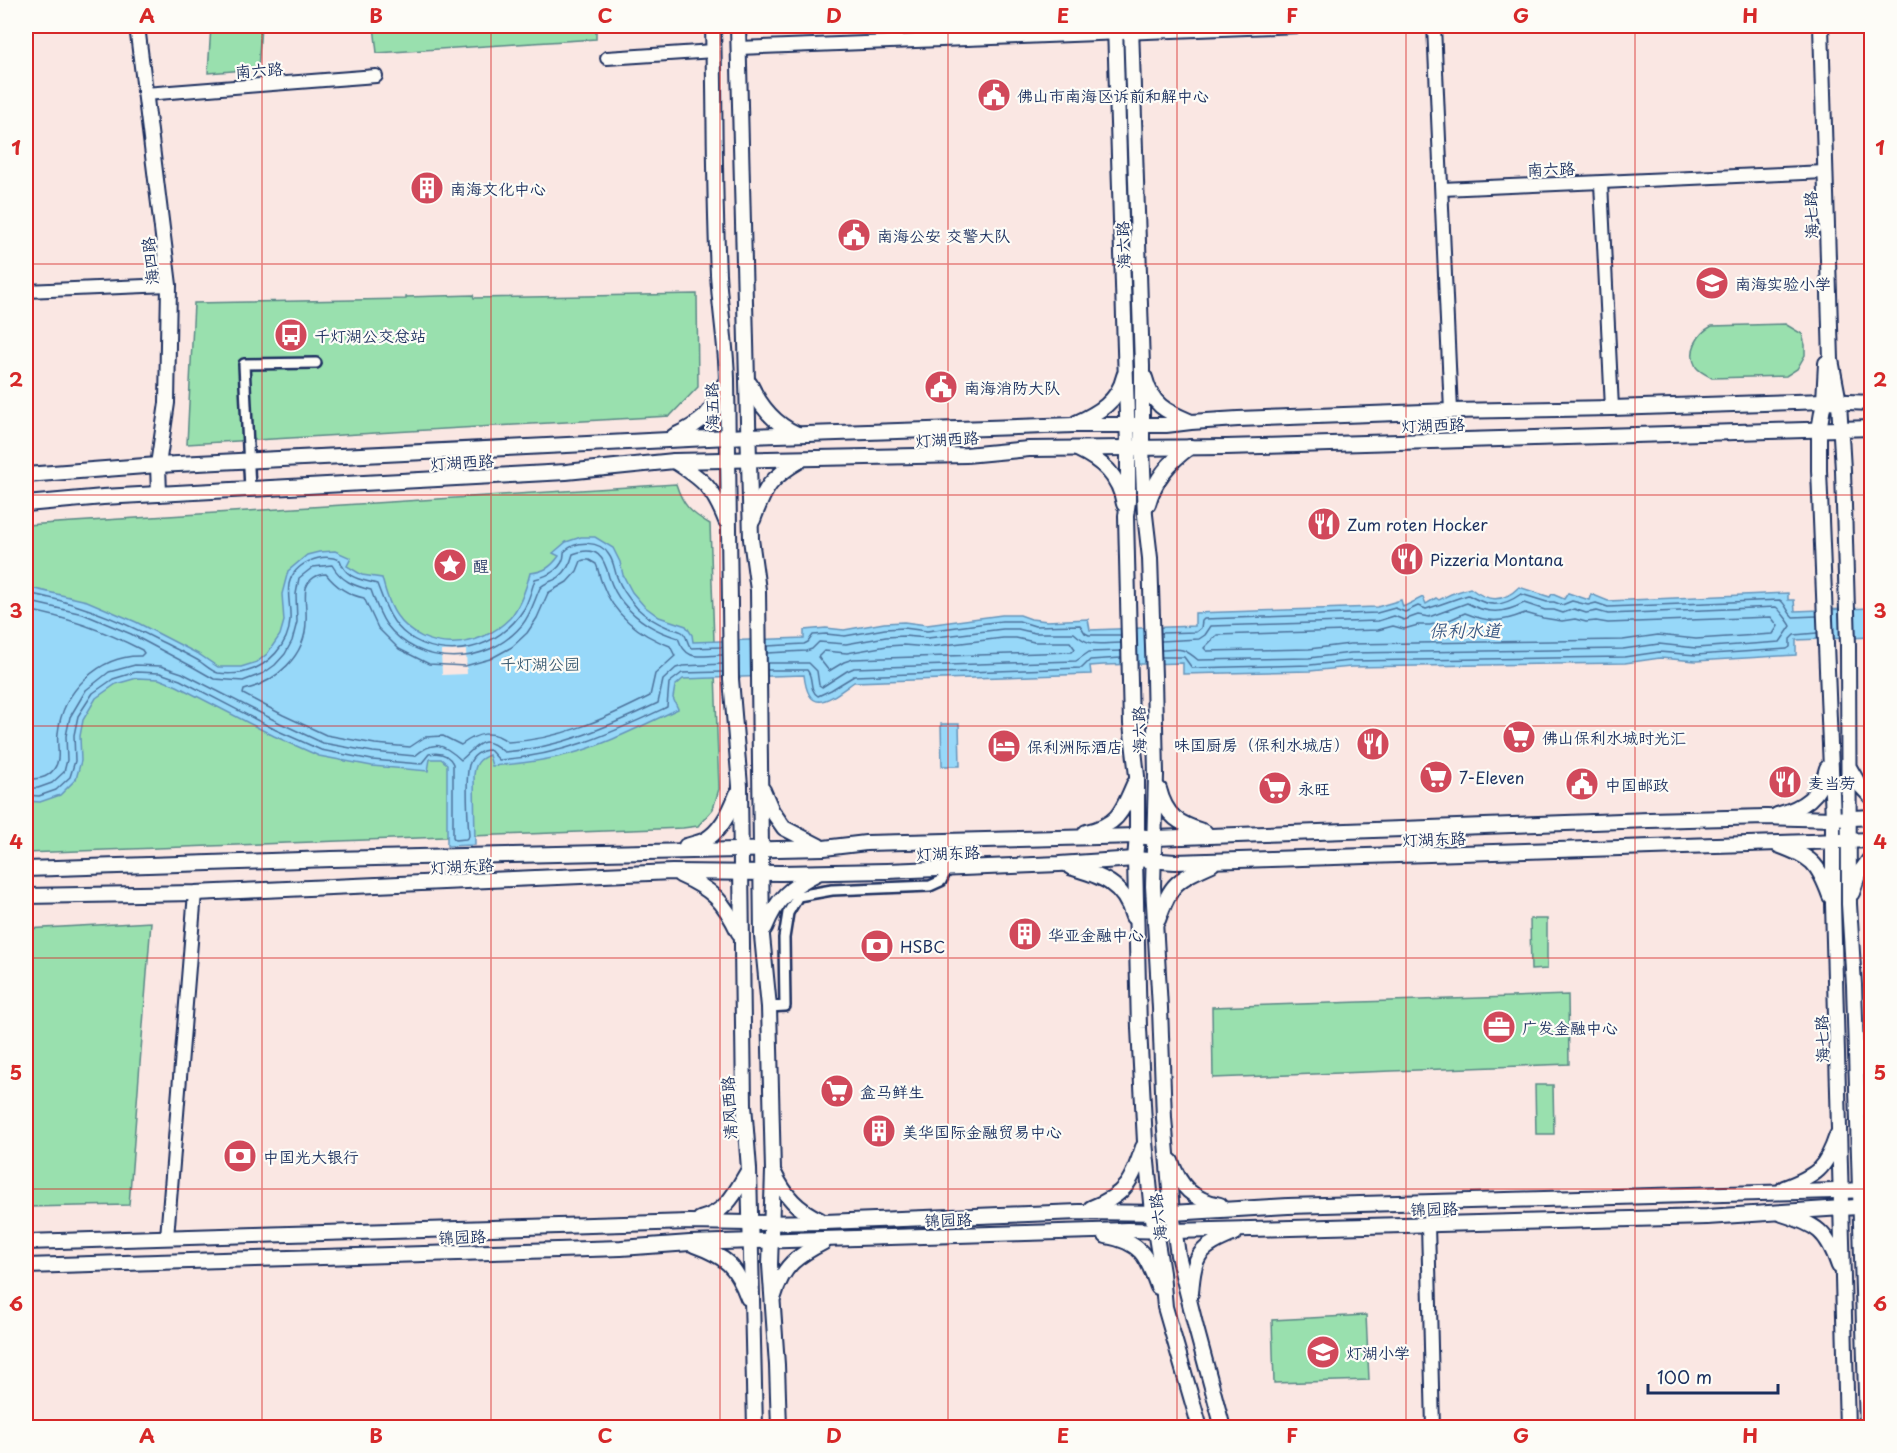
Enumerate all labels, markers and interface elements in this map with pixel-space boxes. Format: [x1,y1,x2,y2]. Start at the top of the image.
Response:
text: A [139,0,155,30]
text: B [369,0,383,30]
text: C [597,0,613,30]
text: D [826,0,842,30]
text: E [1057,0,1069,30]
text: F [1286,0,1298,30]
text: G [1513,0,1529,30]
text: H [1742,0,1758,30]
street label: 南六路 [234,55,284,83]
public building icon: 佛山市南海区诉前和解中心 [976,77,1012,113]
place label: 佛山市南海区诉前和解中心 [1017,83,1209,107]
text: 1 [11,132,21,162]
text: 1 [1875,132,1885,162]
street label: 南六路 [1527,155,1575,181]
building icon: 南海文化中心 [409,170,445,206]
place label: 南海文化中心 [450,176,546,200]
street label: 海七路 [1797,191,1823,239]
public building icon: 南海公安 交警大队 [836,217,872,253]
street label: 海六路 [1109,221,1135,269]
place label: 南海公安 交警大队 [877,223,1010,247]
street label: 海四路 [135,236,163,286]
school or university icon: 南海实验小学 [1694,265,1730,301]
place label: 南海实验小学 [1735,271,1831,295]
bus stop icon: 千灯湖公交总站 [273,317,309,353]
place label: 千灯湖公交总站 [314,323,426,347]
text: 2 [9,364,23,394]
text: 2 [1873,364,1887,394]
public building icon: 南海消防大队 [923,369,959,405]
place label: 南海消防大队 [964,375,1060,399]
street label: 海五路 [699,382,723,430]
street label: 灯湖西路 [1401,411,1465,437]
street label: 灯湖西路 [914,424,980,452]
street label: 灯湖西路 [429,447,495,475]
restaurant icon: Zum roten Hocker [1306,506,1342,542]
place label: Zum roten Hocker [1347,512,1488,536]
restaurant icon: Pizzeria Montana [1389,541,1425,577]
place icon: 醒 [432,547,468,583]
place label: Pizzeria Montana [1430,547,1563,571]
place label: 醒 [473,553,489,577]
text: 3 [9,595,23,625]
text: 3 [1873,595,1887,625]
water label: 保利水道 [1429,616,1503,643]
park label: 千灯湖公园 [500,651,580,675]
street label: 海六路 [1126,706,1150,754]
supermarket icon: 佛山保利水城时光汇 [1501,719,1537,755]
place label: 佛山保利水城时光汇 [1542,725,1686,749]
restaurant icon: 味国厨房（保利水城店） [1355,726,1391,762]
hotel icon: 保利洲际酒店 [986,728,1022,764]
place label: 味国厨房（保利水城店） [1174,732,1350,756]
place label: 保利洲际酒店 [1027,734,1123,758]
supermarket icon: 7-Eleven [1418,759,1454,795]
restaurant icon: 麦当劳 [1767,764,1803,800]
place label: 7-Eleven [1459,765,1524,789]
public building icon: 中国邮政 [1564,766,1600,802]
supermarket icon: 永旺 [1257,770,1293,806]
place label: 麦当劳 [1808,770,1856,794]
place label: 中国邮政 [1605,772,1669,796]
place label: 永旺 [1298,776,1330,800]
street label: 灯湖东路 [1402,825,1466,851]
text: 4 [9,826,23,856]
text: 4 [1873,826,1887,856]
street label: 灯湖东路 [916,839,980,865]
street label: 灯湖东路 [429,851,495,879]
building icon: 华亚金融中心 [1007,916,1043,952]
place label: 华亚金融中心 [1048,922,1144,946]
bank icon: HSBC [859,928,895,964]
place label: HSBC [900,934,945,958]
office icon: 广发金融中心 [1481,1009,1517,1045]
place label: 广发金融中心 [1522,1015,1618,1039]
street label: 海七路 [1808,1015,1834,1063]
text: 5 [10,1057,22,1087]
text: 5 [1874,1057,1886,1087]
supermarket icon: 盒马鲜生 [819,1073,855,1109]
street label: 清风西路 [714,1075,742,1141]
place label: 盒马鲜生 [860,1079,924,1103]
building icon: 美华国际金融贸易中心 [861,1113,897,1149]
place label: 美华国际金融贸易中心 [902,1119,1062,1143]
bank icon: 中国光大银行 [222,1138,258,1174]
place label: 中国光大银行 [263,1144,359,1168]
street label: 海六路 [1142,1192,1172,1242]
street label: 锦园路 [1410,1195,1458,1221]
street label: 锦园路 [924,1206,972,1232]
street label: 锦园路 [438,1223,486,1249]
text: 6 [9,1288,23,1318]
text: 6 [1873,1288,1887,1318]
school or university icon: 灯湖小学 [1305,1334,1341,1370]
place label: 灯湖小学 [1346,1340,1410,1364]
scale bar [1648,1357,1778,1395]
text: 100 m [1657,1363,1712,1390]
text: A [139,1420,155,1450]
text: B [369,1420,383,1450]
text: C [597,1420,613,1450]
text: D [826,1420,842,1450]
text: E [1057,1420,1069,1450]
text: F [1286,1420,1298,1450]
text: G [1513,1420,1529,1450]
text: H [1742,1420,1758,1450]

